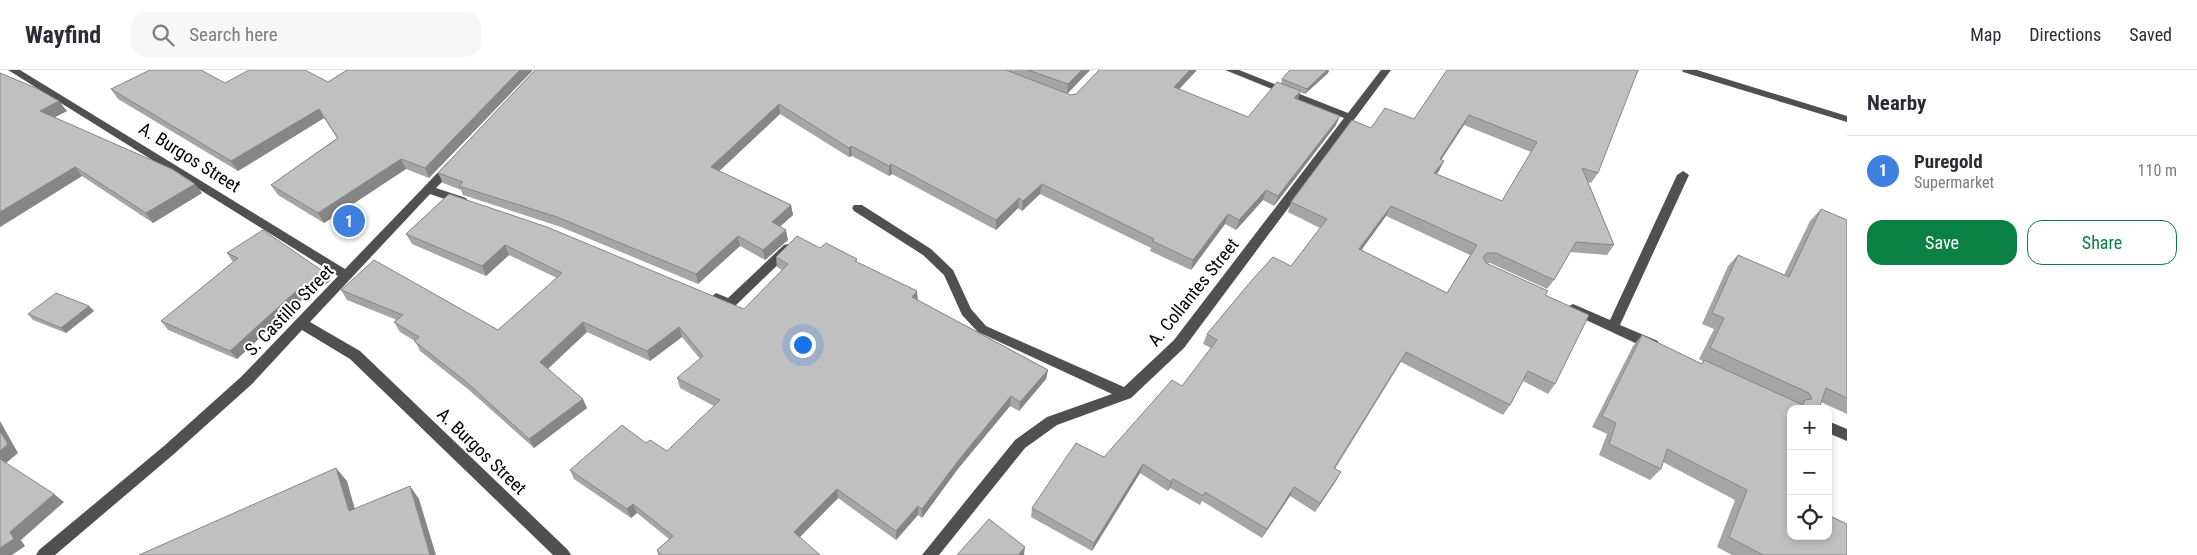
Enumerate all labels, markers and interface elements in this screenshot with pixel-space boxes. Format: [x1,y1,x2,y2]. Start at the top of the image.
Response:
search box [131,12,481,57]
text: Wayfind [25,21,101,49]
icon: search [149,21,177,49]
text: Search here [189,23,278,46]
text: Map [1970,24,2001,45]
text: Directions [2029,24,2101,45]
text: Saved [2129,24,2172,45]
text: Nearby [1867,91,1926,115]
street label: A. Burgos Street [135,117,245,197]
text: Puregold [1914,150,1983,173]
text: 1 [1879,161,1887,180]
text: 110 m [2138,161,2177,180]
text: Supermarket [1914,173,1994,192]
pin: 1 [333,202,365,240]
button: Save [1867,220,2017,265]
button: Share [2027,220,2177,265]
street label: A. Collantes Street [1143,234,1243,350]
street label: S. Castillo Street [240,260,338,360]
your location [790,332,816,358]
street label: A. Burgos Street [433,403,531,499]
map controls [1787,405,1832,540]
button: + [1787,405,1832,450]
button: − [1787,450,1832,495]
button: locate [1787,495,1832,540]

